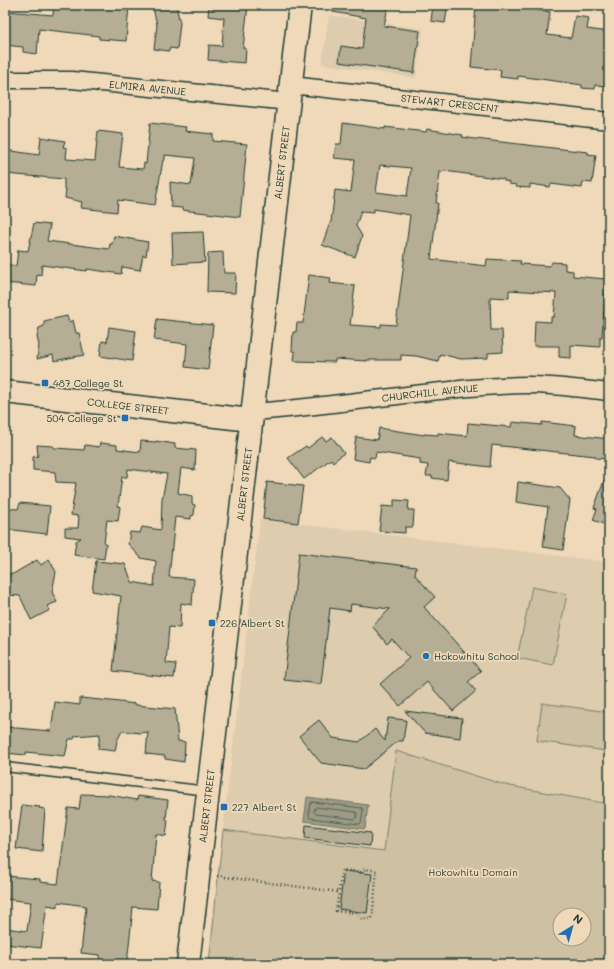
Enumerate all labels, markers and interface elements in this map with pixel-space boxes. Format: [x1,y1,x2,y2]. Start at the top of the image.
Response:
street label: ELMIRA AVENUE [108,77,187,99]
street label: STEWART CRESCENT [400,90,500,116]
street label: ALBERT STREET [270,124,293,200]
place label: 487 College St [53,376,123,390]
marker: 487 College St [40,378,50,388]
street label: CHURCHILL AVENUE [381,380,479,405]
street label: COLLEGE STREET [86,394,170,418]
place label: 504 College St [46,411,117,425]
marker: 504 College St [120,413,130,423]
street label: ALBERT STREET [233,446,255,522]
place label: 226 Albert St [220,616,285,630]
marker: 226 Albert St [207,618,217,628]
place label: Hokowhitu School [434,649,519,663]
marker: Hokowhitu School [421,651,431,661]
street label: ALBERT STREET [195,768,218,844]
place label: 227 Albert St [232,800,297,814]
marker: 227 Albert St [219,802,229,812]
park label: Hokowhitu Domain [428,865,518,879]
north arrow [552,907,592,947]
text: N [570,910,586,927]

